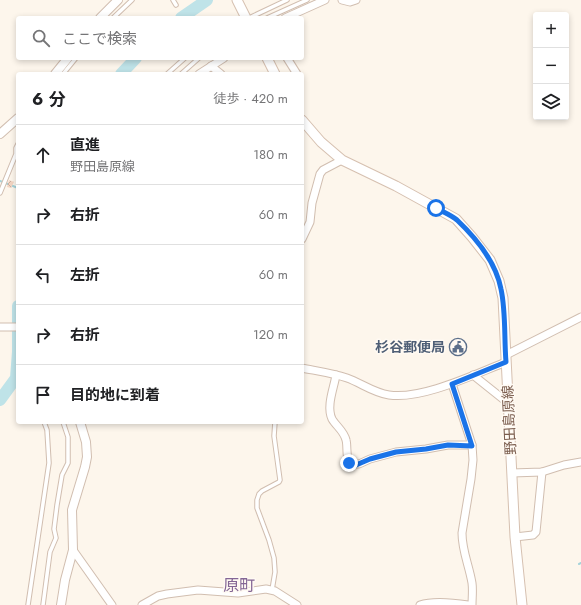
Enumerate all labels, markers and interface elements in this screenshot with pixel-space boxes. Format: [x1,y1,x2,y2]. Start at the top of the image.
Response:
map controls [533,12,569,120]
button: + [533,12,569,48]
search box [16,16,304,60]
icon: search [30,27,52,49]
text: ここで検索 [62,28,137,50]
button: − [533,48,569,84]
button: layers [533,84,569,120]
text: 6 分 [32,87,65,111]
text: 徒歩 · 420 m [213,89,288,108]
text: 直進 [70,134,100,156]
icon: ahead [32,144,54,166]
text: 180 m [253,145,288,164]
text: 野田島原線 [70,157,135,176]
route start [427,199,445,217]
icon: right [32,204,54,226]
text: 右折 [70,204,100,226]
text: 60 m [259,205,288,224]
icon: left [32,264,54,286]
text: 左折 [70,264,100,286]
text: 60 m [259,265,288,284]
icon: right [32,324,54,346]
text: 右折 [70,324,100,346]
text: 120 m [253,325,288,344]
place label: 杉谷郵便局 [375,337,445,357]
public building icon: 杉谷郵便局 [448,337,468,357]
icon: arrive [32,384,54,406]
text: 目的地に到着 [70,384,160,406]
street label: 野田島原線 [497,385,521,455]
route end [340,454,358,472]
district label: 原町 [223,574,255,597]

